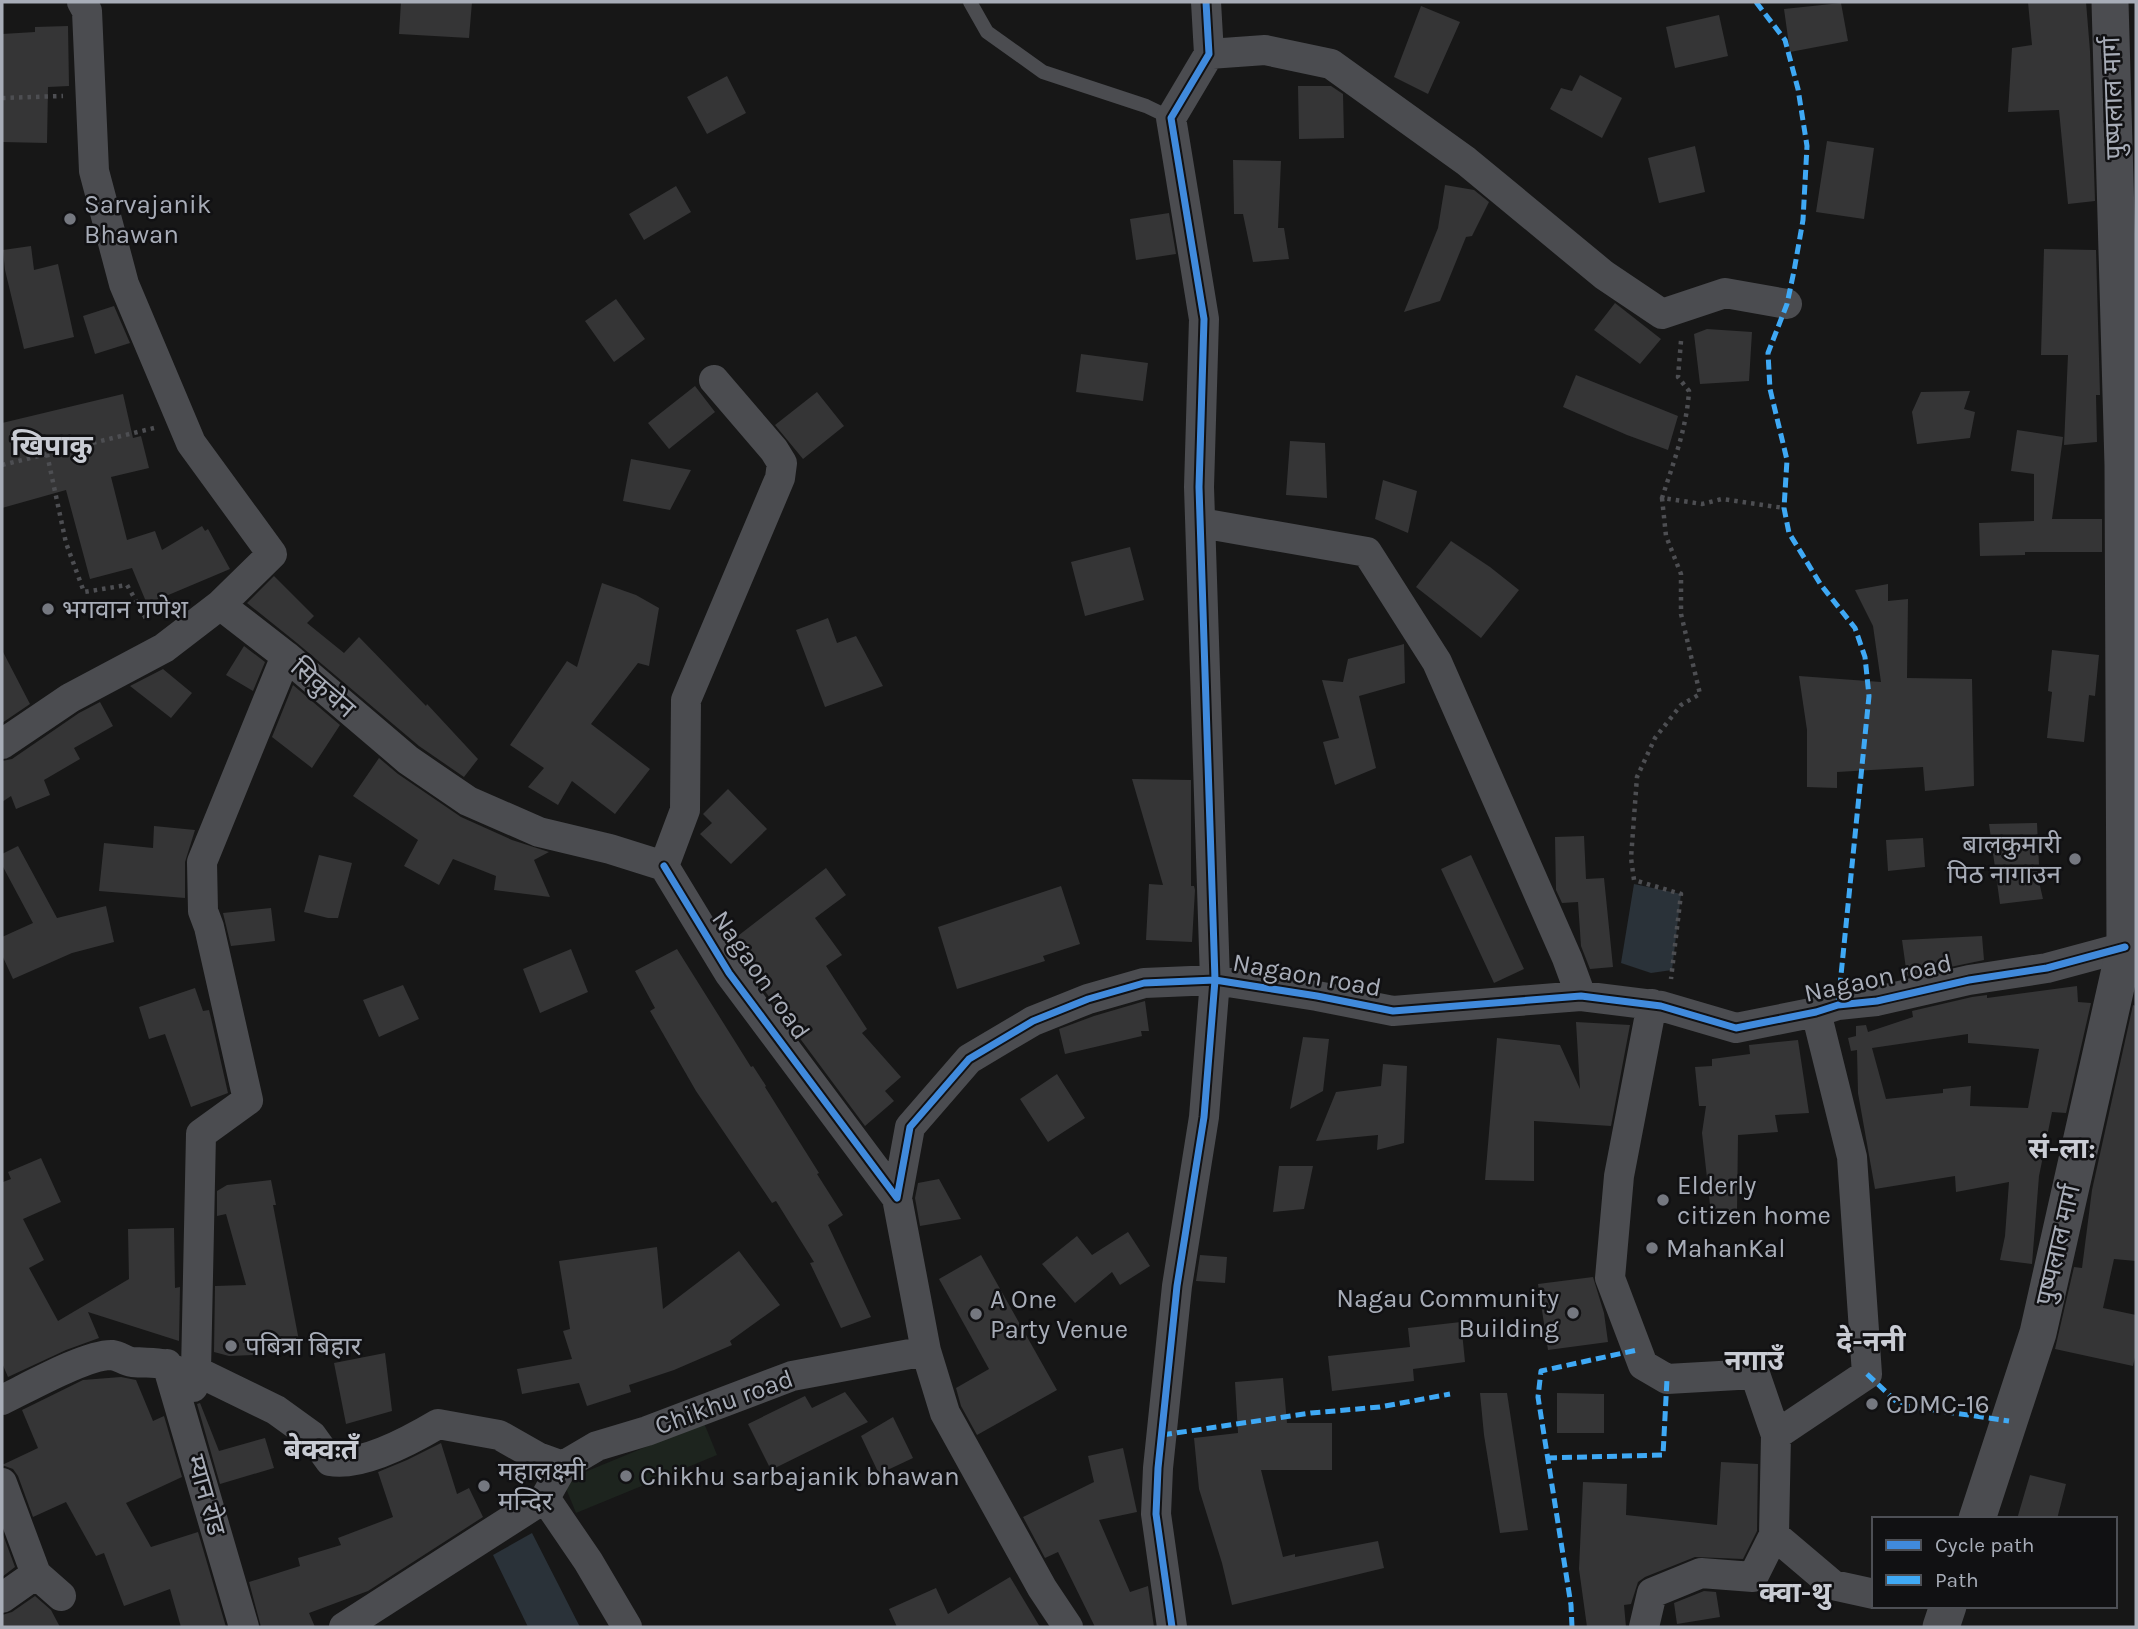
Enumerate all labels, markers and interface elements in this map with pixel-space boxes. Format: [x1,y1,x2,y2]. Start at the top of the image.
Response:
street label: पुष्पलाल मार्ग [2095,35,2131,160]
place label: Sarvajanik Bhawan [84,189,211,250]
marker: Sarvajanik Bhawan [62,211,78,227]
district label: खिपाकु [11,429,93,463]
place label: भगवान गणेश [62,594,189,625]
marker: भगवान गणेश [40,601,56,617]
street label: सिकुचेन [284,652,362,725]
place label: बालकुमारी पिठ नागाउन [1947,829,2062,890]
marker: बालकुमारी पिठ नागाउन [2067,851,2083,867]
street label: Nagaon road [705,904,817,1046]
street label: Nagaon road [1230,947,1384,1003]
street label: Nagaon road [1801,947,1955,1009]
district label: सं-ला: [2028,1132,2096,1165]
place label: Elderly citizen home [1677,1170,1831,1231]
street label: पुष्पलाल मार्ग [2029,1181,2087,1308]
marker: Elderly citizen home [1655,1192,1671,1208]
place label: MahanKal [1666,1233,1785,1264]
marker: MahanKal [1644,1240,1660,1256]
place label: Nagau Community Building [1336,1283,1559,1344]
place label: A One Party Venue [990,1284,1128,1345]
marker: Nagau Community Building [1565,1305,1581,1321]
marker: A One Party Venue [968,1306,984,1322]
district label: दे-ननी [1837,1324,1906,1358]
place label: पबित्रा बिहार [245,1331,363,1362]
marker: पबित्रा बिहार [223,1338,239,1354]
district label: नगाउँ [1724,1343,1784,1377]
street label: Chikhu road [651,1363,797,1441]
place label: CDMC-16 [1886,1389,1990,1420]
marker: CDMC-16 [1864,1396,1880,1412]
district label: बेक्वःतँ [284,1432,361,1466]
street label: म्यान रोड [180,1451,233,1540]
place label: महालक्ष्मी मन्दिर [498,1456,587,1517]
place label: Chikhu sarbajanik bhawan [640,1461,960,1492]
marker: Chikhu sarbajanik bhawan [618,1468,634,1484]
marker: महालक्ष्मी मन्दिर [476,1478,492,1494]
legend [1872,1517,2117,1608]
text: Cycle path [1935,1533,2035,1557]
text: Path [1935,1568,1979,1592]
district label: क्वा-थु [1759,1576,1832,1610]

